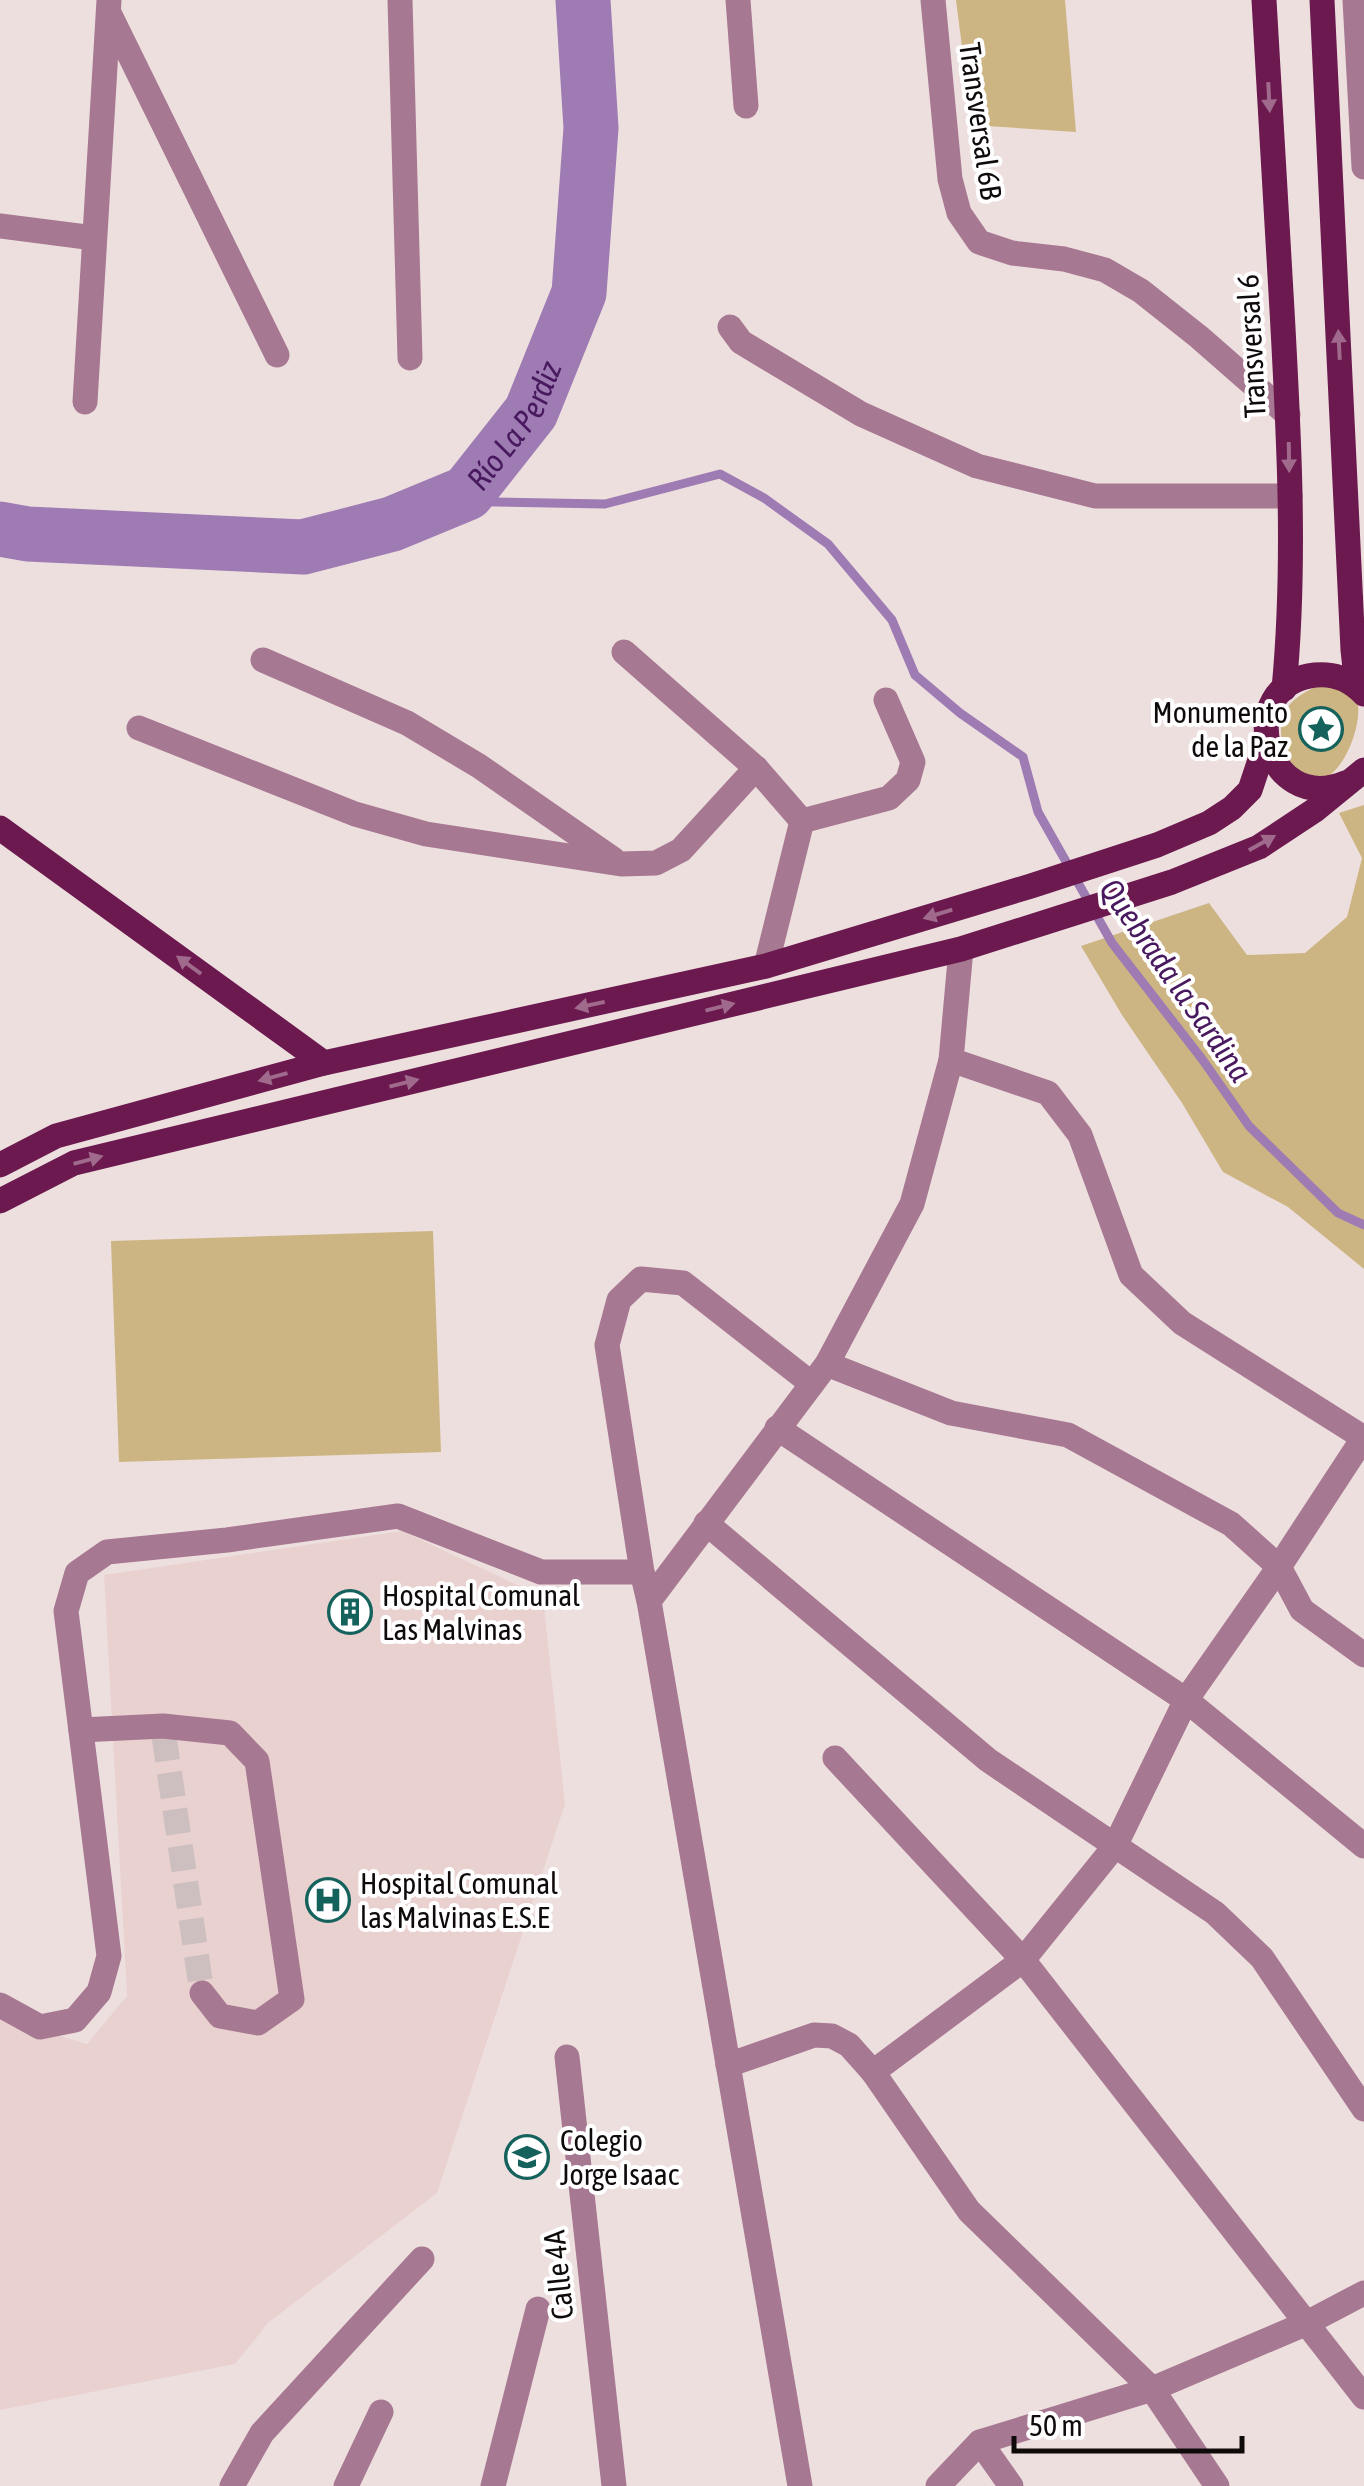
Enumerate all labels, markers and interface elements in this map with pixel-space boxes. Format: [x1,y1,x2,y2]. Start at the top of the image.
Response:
street label: Transversal 6B [953,40,1009,202]
one-way arrow [1261,82,1277,114]
street label: Transversal 6 [1230,273,1272,419]
one-way arrow [1330,328,1346,360]
water label: Río La Perdiz [458,355,568,497]
one-way arrow [1281,441,1297,473]
place label: Monumento de la Paz [1153,695,1288,763]
place icon: Monumento de la Paz [1298,706,1344,752]
one-way arrow [1247,835,1276,852]
water label: Quebrada la Sardina [1092,872,1260,1088]
one-way arrow [922,907,953,922]
one-way arrow [176,956,202,975]
one-way arrow [574,997,605,1013]
one-way arrow [705,999,736,1014]
one-way arrow [257,1070,288,1086]
one-way arrow [389,1075,420,1090]
one-way arrow [73,1152,104,1168]
place label: Hospital Comunal Las Malvinas [382,1578,580,1646]
building icon: Hospital Comunal Las Malvinas [327,1589,373,1635]
place label: Hospital Comunal las Malvinas E.S.E [360,1866,558,1934]
hospital icon: Hospital Comunal las Malvinas E.S.E [305,1877,351,1923]
place label: Colegio Jorge Isaac [560,2123,680,2191]
school or university icon: Colegio Jorge Isaac [504,2134,550,2180]
street label: Calle 4A [536,2228,580,2321]
scale bar [1014,2391,1242,2453]
text: 50 m [1029,2408,1083,2442]

